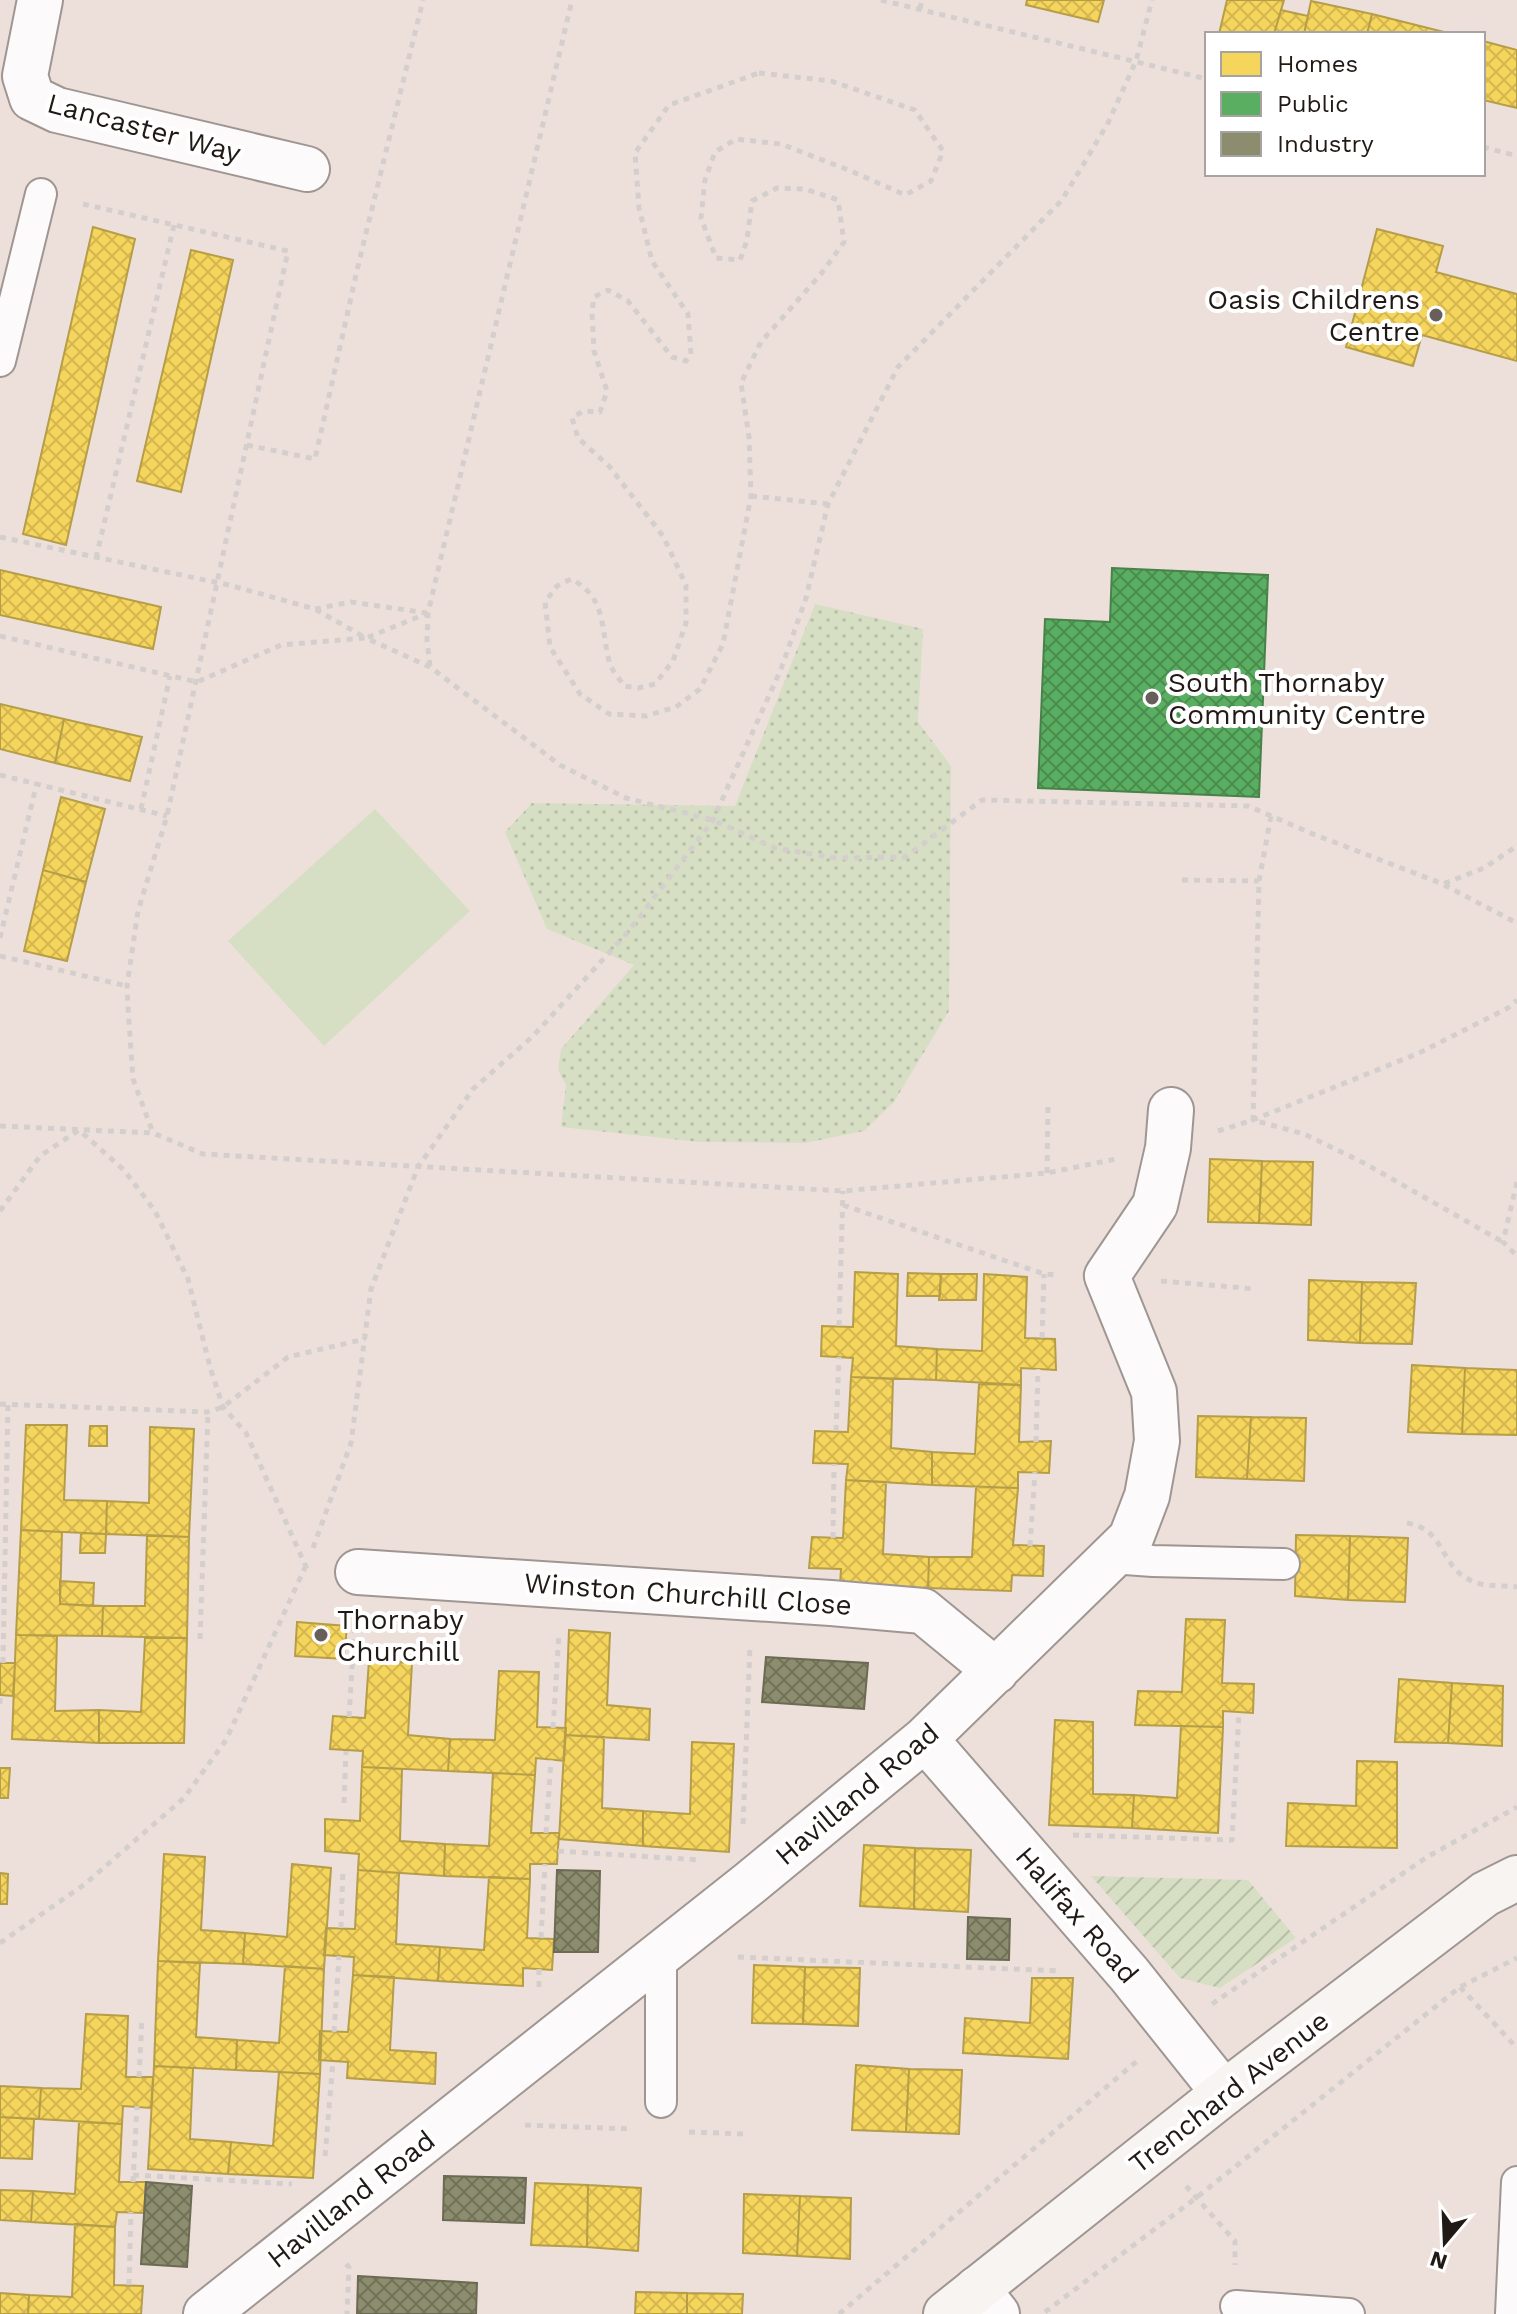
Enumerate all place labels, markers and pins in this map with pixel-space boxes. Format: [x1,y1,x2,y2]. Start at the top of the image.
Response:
place label: Oasis Childrens Centre [1207,283,1420,348]
marker: Oasis Childrens Centre [1427,306,1445,324]
place label: South Thornaby Community Centre [1168,666,1426,731]
marker: South Thornaby Community Centre [1143,689,1161,707]
place label: Thornaby Churchill [337,1603,464,1668]
marker: Thornaby Churchill [312,1626,330,1644]

